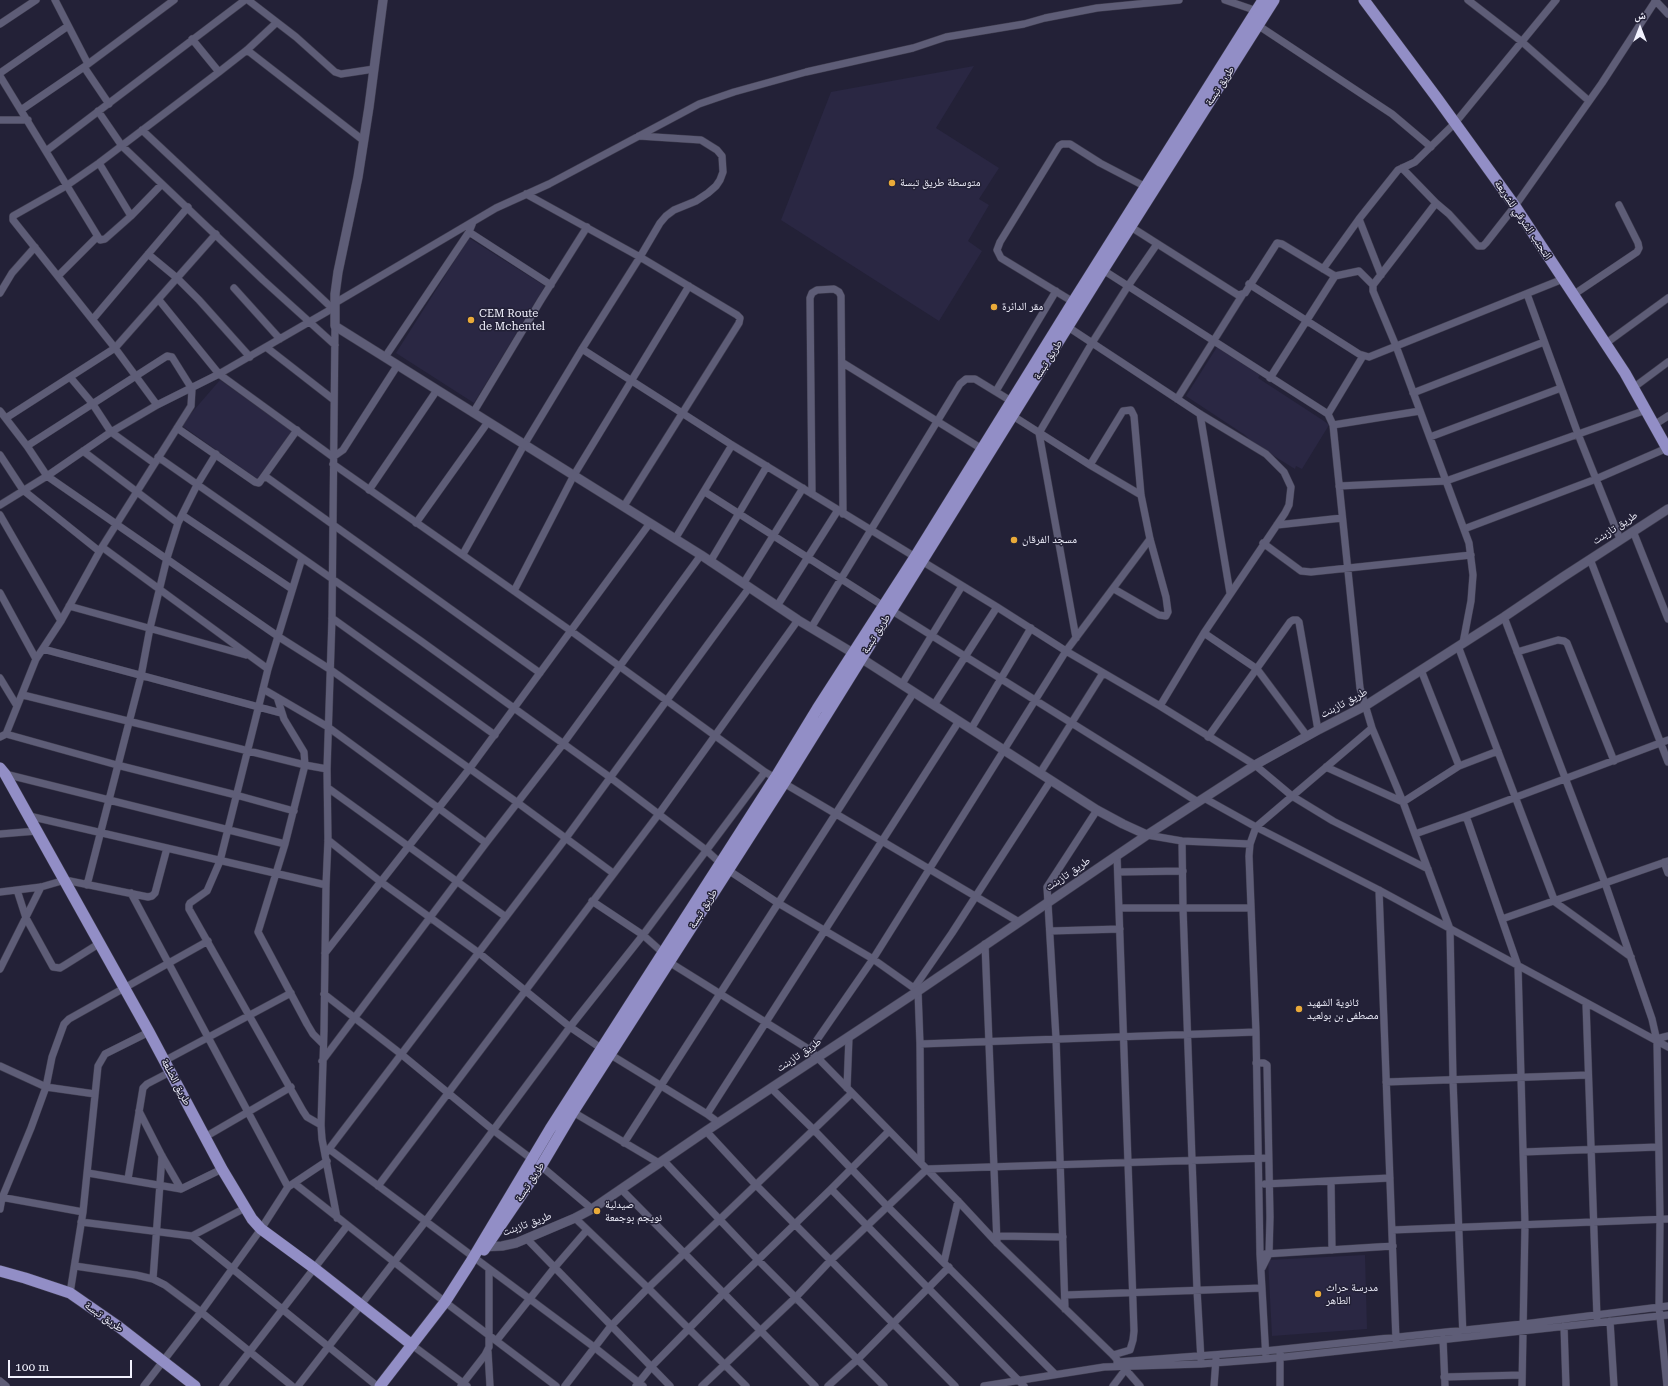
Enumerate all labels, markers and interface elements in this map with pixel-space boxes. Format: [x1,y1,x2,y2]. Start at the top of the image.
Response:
north arrow [1620,8,1660,48]
text: ش [1634,9,1646,22]
street label: طريق تبسة [1202,64,1238,108]
place label: متوسطة طريق تبسة [900,176,981,190]
marker: متوسطة طريق تبسة [887,178,897,188]
street label: التجنب الشرقي للشريعة [1492,178,1554,262]
place label: مقر الدائرة [1002,300,1043,314]
marker: مقر الدائرة [989,302,999,312]
place label: CEM Route de Mchentel [479,307,545,333]
marker: CEM Route de Mchentel [466,315,476,325]
street label: طريق تبسة [1031,338,1065,382]
street label: طريق تازبنت [1590,508,1640,548]
place label: مسجد الفرقان [1022,533,1077,547]
marker: مسجد الفرقان [1009,535,1019,545]
street label: طريق تبسة [859,612,893,656]
street label: طريق تازبنت [1318,685,1370,721]
street label: طريق تازبنت [1043,854,1093,894]
street label: طريق تبسة [686,887,720,931]
place label: ثانوية الشهيد مصطفى بن بولعيد [1307,996,1379,1022]
marker: ثانوية الشهيد مصطفى بن بولعيد [1294,1004,1304,1014]
street label: طريق تازبنت [774,1035,824,1075]
street label: طريق الضلعة [158,1056,194,1108]
street label: طريق تبسة [512,1160,548,1204]
place label: صيدلية نويجم بوجمعة [605,1198,662,1224]
marker: صيدلية نويجم بوجمعة [592,1206,602,1216]
street label: طريق تازبنت [501,1209,553,1239]
place label: مدرسة حراث الطاهر [1326,1281,1378,1307]
marker: مدرسة حراث الطاهر [1313,1289,1323,1299]
street label: طريق تبسة [82,1299,126,1335]
scale bar [10,1352,134,1378]
text: 100 m [15,1360,49,1374]

